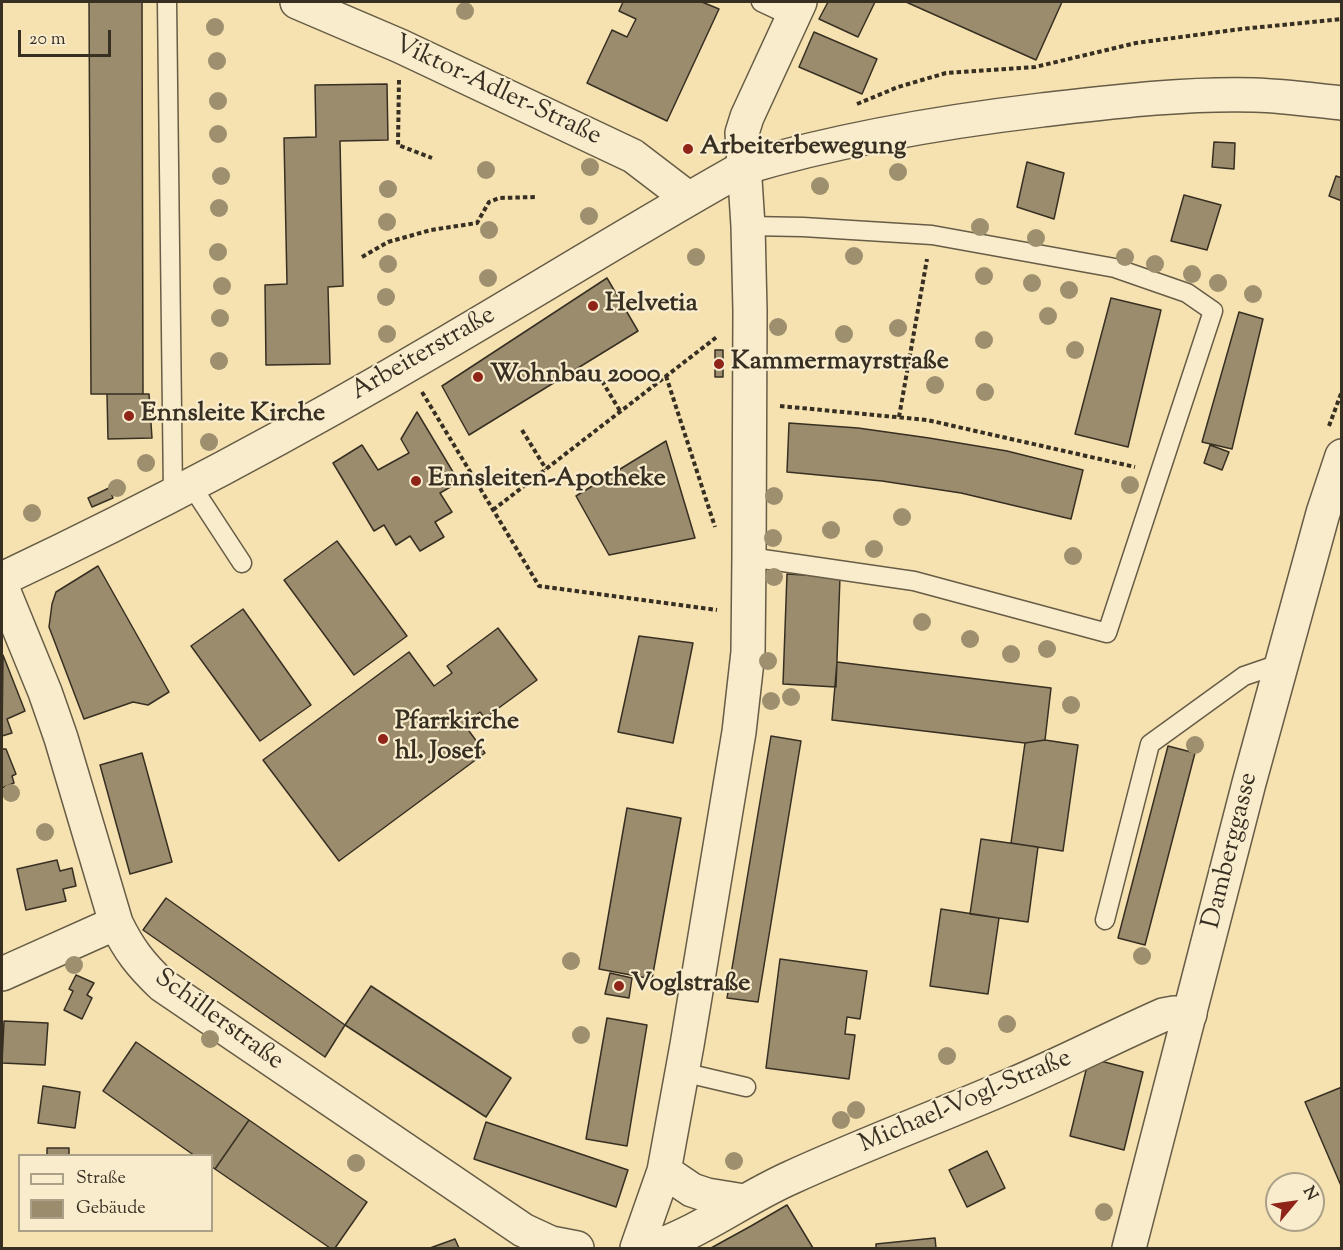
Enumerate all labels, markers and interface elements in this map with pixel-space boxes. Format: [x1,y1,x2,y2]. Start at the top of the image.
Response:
scale bar [21,18,114,56]
text: 20 m [29,27,66,53]
street label: Viktor-Adler-Straße [388,30,606,154]
place label: Arbeiterbewegung [700,133,906,165]
marker: Arbeiterbewegung [681,142,695,156]
place label: Helvetia [605,290,698,322]
marker: Helvetia [586,299,600,313]
street label: Arbeiterstraße [346,301,502,409]
place label: Kammermayrstraße [731,348,949,380]
marker: Kammermayrstraße [712,357,726,371]
place label: Wohnbau 2000 [490,361,661,393]
marker: Wohnbau 2000 [471,370,485,384]
place label: Ennsleite Kirche [141,400,325,432]
marker: Ennsleite Kirche [122,409,136,423]
place label: Ennsleiten-Apotheke [428,465,666,497]
marker: Ennsleiten-Apotheke [409,474,423,488]
place label: Pfarrkirche hl. Josef [395,708,519,770]
marker: Pfarrkirche hl. Josef [376,732,390,746]
street label: Damberggasse [1198,770,1266,932]
street label: Schillerstraße [147,964,289,1078]
place label: Voglstraße [631,970,750,1002]
marker: Voglstraße [612,979,626,993]
street label: Michael-Vogl-Straße [855,1044,1077,1162]
legend [18,1154,213,1232]
text: Straße [76,1166,126,1192]
north arrow [1265,1172,1325,1232]
text: N [1296,1183,1323,1205]
text: Gebäude [76,1196,146,1222]

